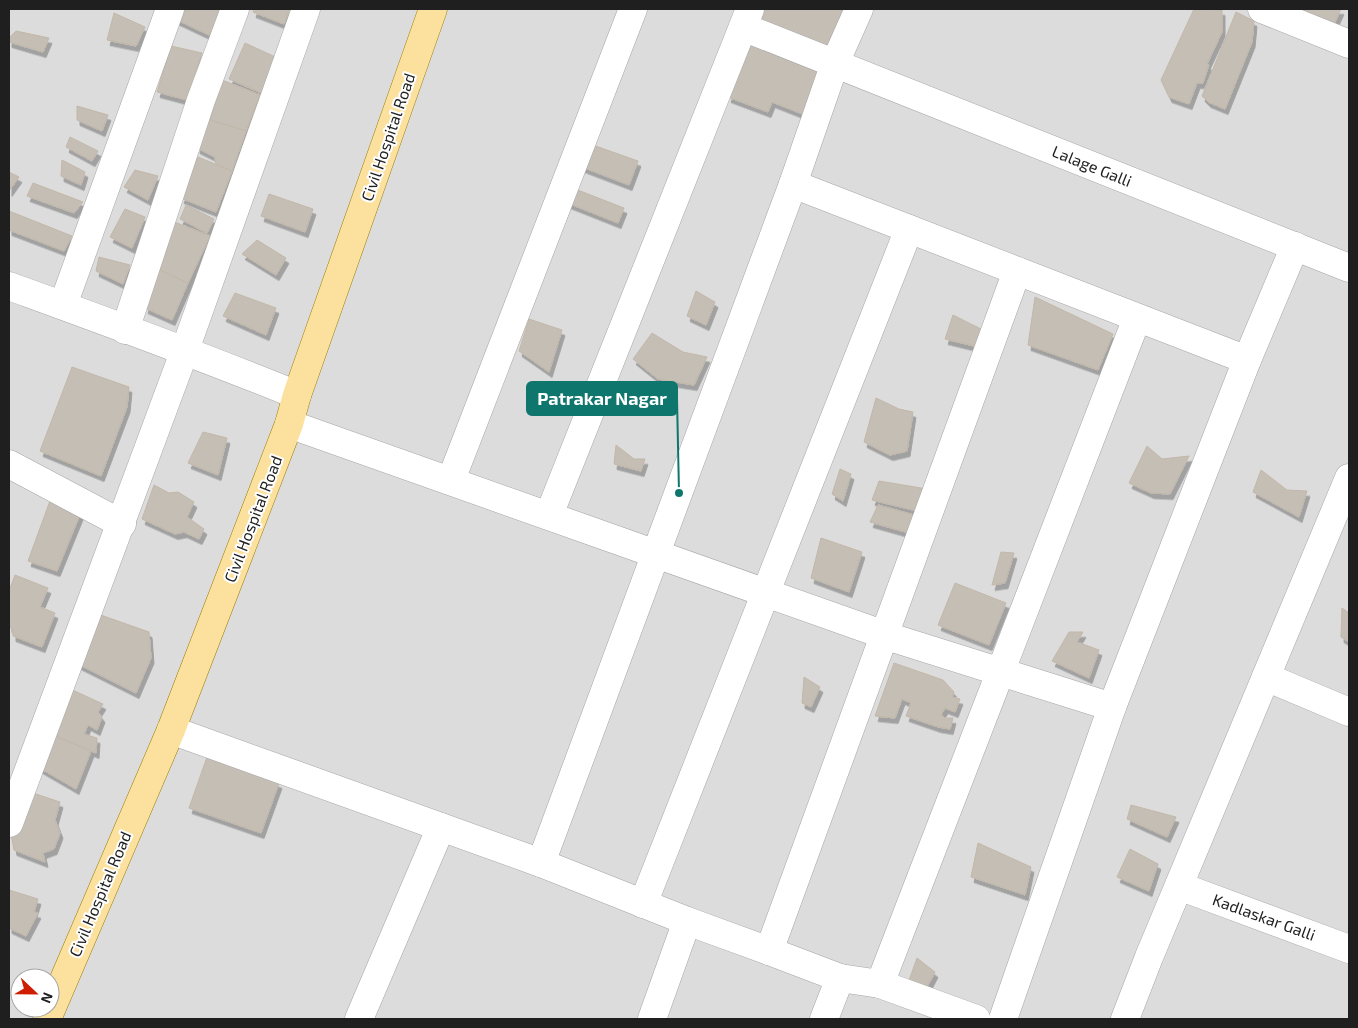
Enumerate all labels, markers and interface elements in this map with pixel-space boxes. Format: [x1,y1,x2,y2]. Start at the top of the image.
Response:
street label: Civil Hospital Road [357,70,418,203]
street label: Lalage Galli [1050,141,1135,190]
callout: Patrakar Nagar [527,382,677,415]
text: Patrakar Nagar [537,387,667,409]
street label: Civil Hospital Road [220,453,285,585]
street label: Civil Hospital Road [65,828,135,959]
street label: Kadlaskar Galli [1210,889,1318,944]
north arrow [10,968,60,1018]
text: N [38,990,57,1006]

